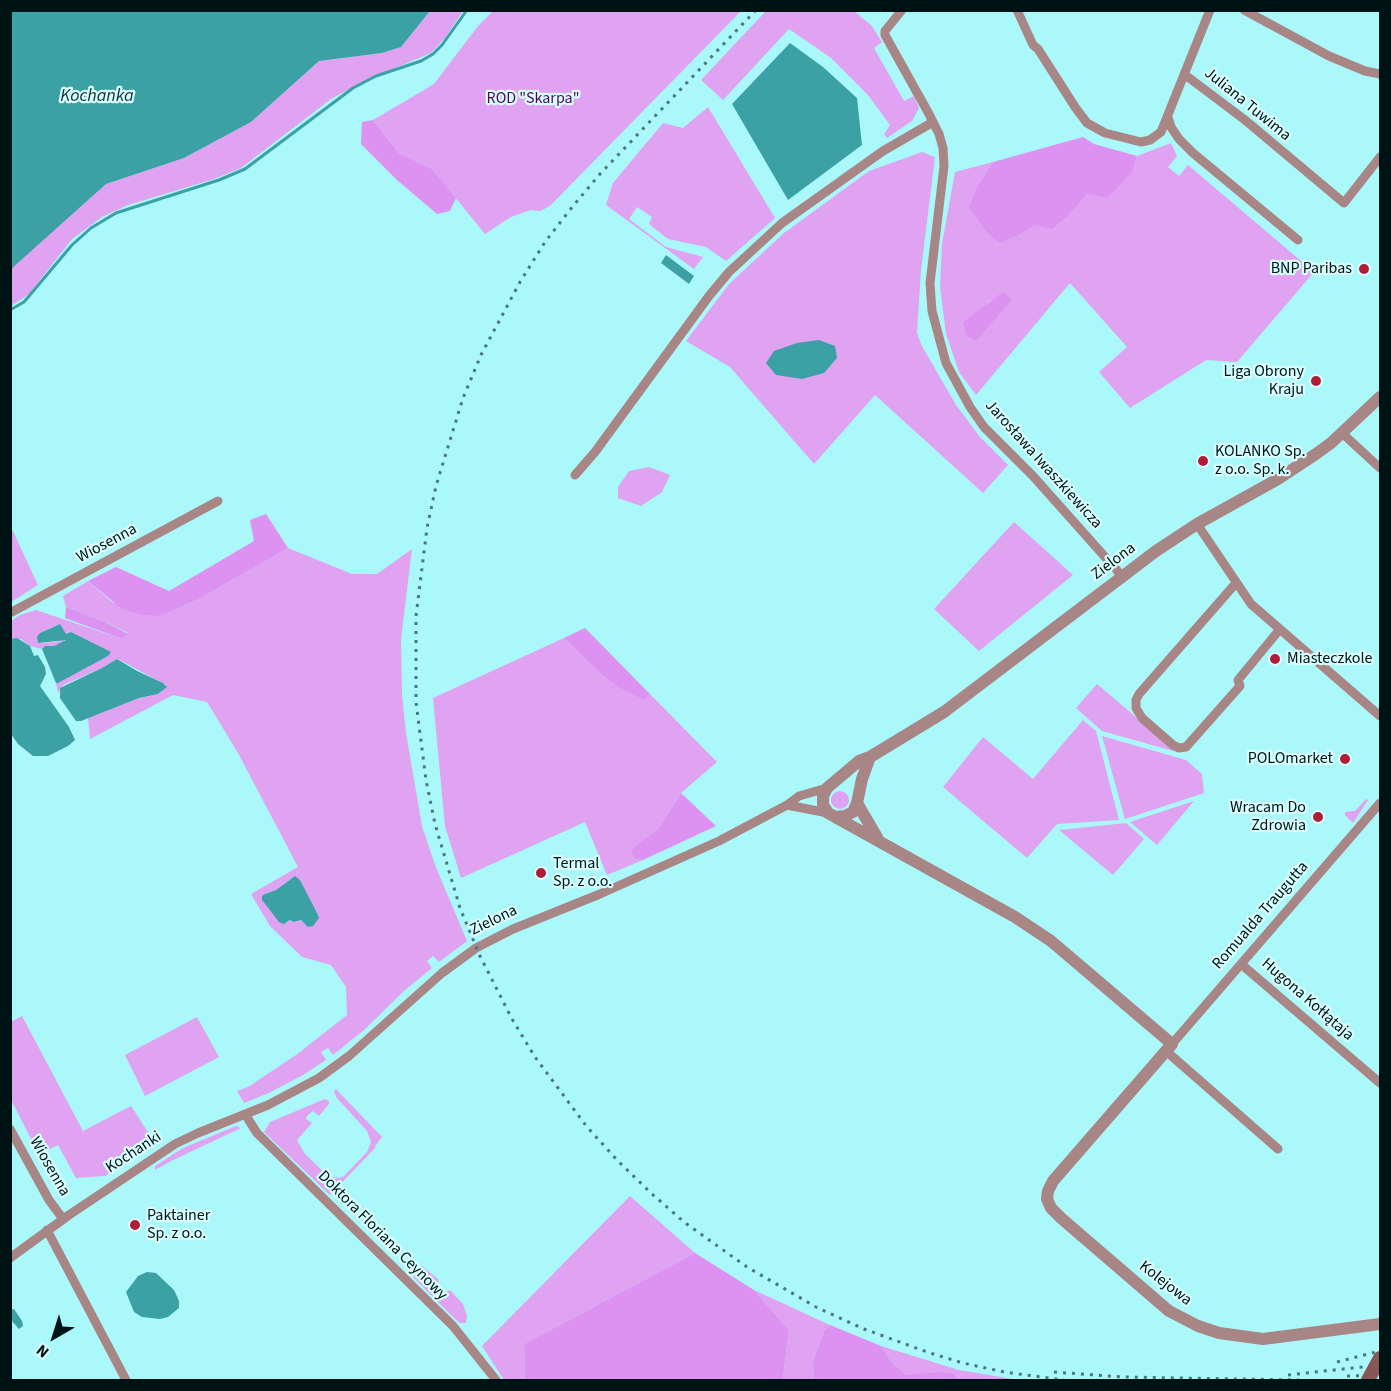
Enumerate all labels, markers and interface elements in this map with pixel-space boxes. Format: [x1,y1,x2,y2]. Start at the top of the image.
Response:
street label: Juliana Tuwima [1200,64,1294,146]
water label: Kochanka [60,86,134,108]
park label: ROD "Skarpa" [487,89,579,109]
place label: BNP Paribas [1271,259,1352,279]
marker: BNP Paribas [1357,262,1371,276]
place label: Liga Obrony Kraju [1223,362,1304,400]
marker: Liga Obrony Kraju [1309,374,1323,388]
street label: Jarosława Iwaszkiewicza [980,397,1106,533]
place label: KOLANKO Sp. z o.o. Sp. k. [1215,442,1305,480]
marker: KOLANKO Sp. z o.o. Sp. k. [1196,454,1210,468]
street label: Wiosenna [74,520,140,568]
street label: Zielona [1088,539,1140,585]
place label: Miasteczkole [1287,649,1373,669]
marker: Miasteczkole [1268,652,1282,666]
place label: POLOmarket [1248,749,1333,769]
marker: POLOmarket [1338,752,1352,766]
place label: Wracam Do Zdrowia [1230,798,1306,836]
marker: Wracam Do Zdrowia [1311,810,1325,824]
place label: Termal Sp. z o.o. [553,854,612,892]
street label: Romualda Traugutta [1209,858,1313,974]
marker: Termal Sp. z o.o. [534,866,548,880]
street label: Zielona [467,901,521,941]
street label: Hugona Kołłątaja [1257,955,1357,1045]
street label: Kochanki [103,1128,165,1178]
street label: Wiosenna [24,1134,74,1200]
street label: Doktora Floriana Ceynowy [313,1167,451,1305]
place label: Paktainer Sp. z o.o. [147,1206,210,1244]
marker: Paktainer Sp. z o.o. [128,1218,142,1232]
street label: Kolejowa [1135,1257,1195,1311]
north arrow [24,1307,84,1367]
text: N [32,1339,54,1363]

